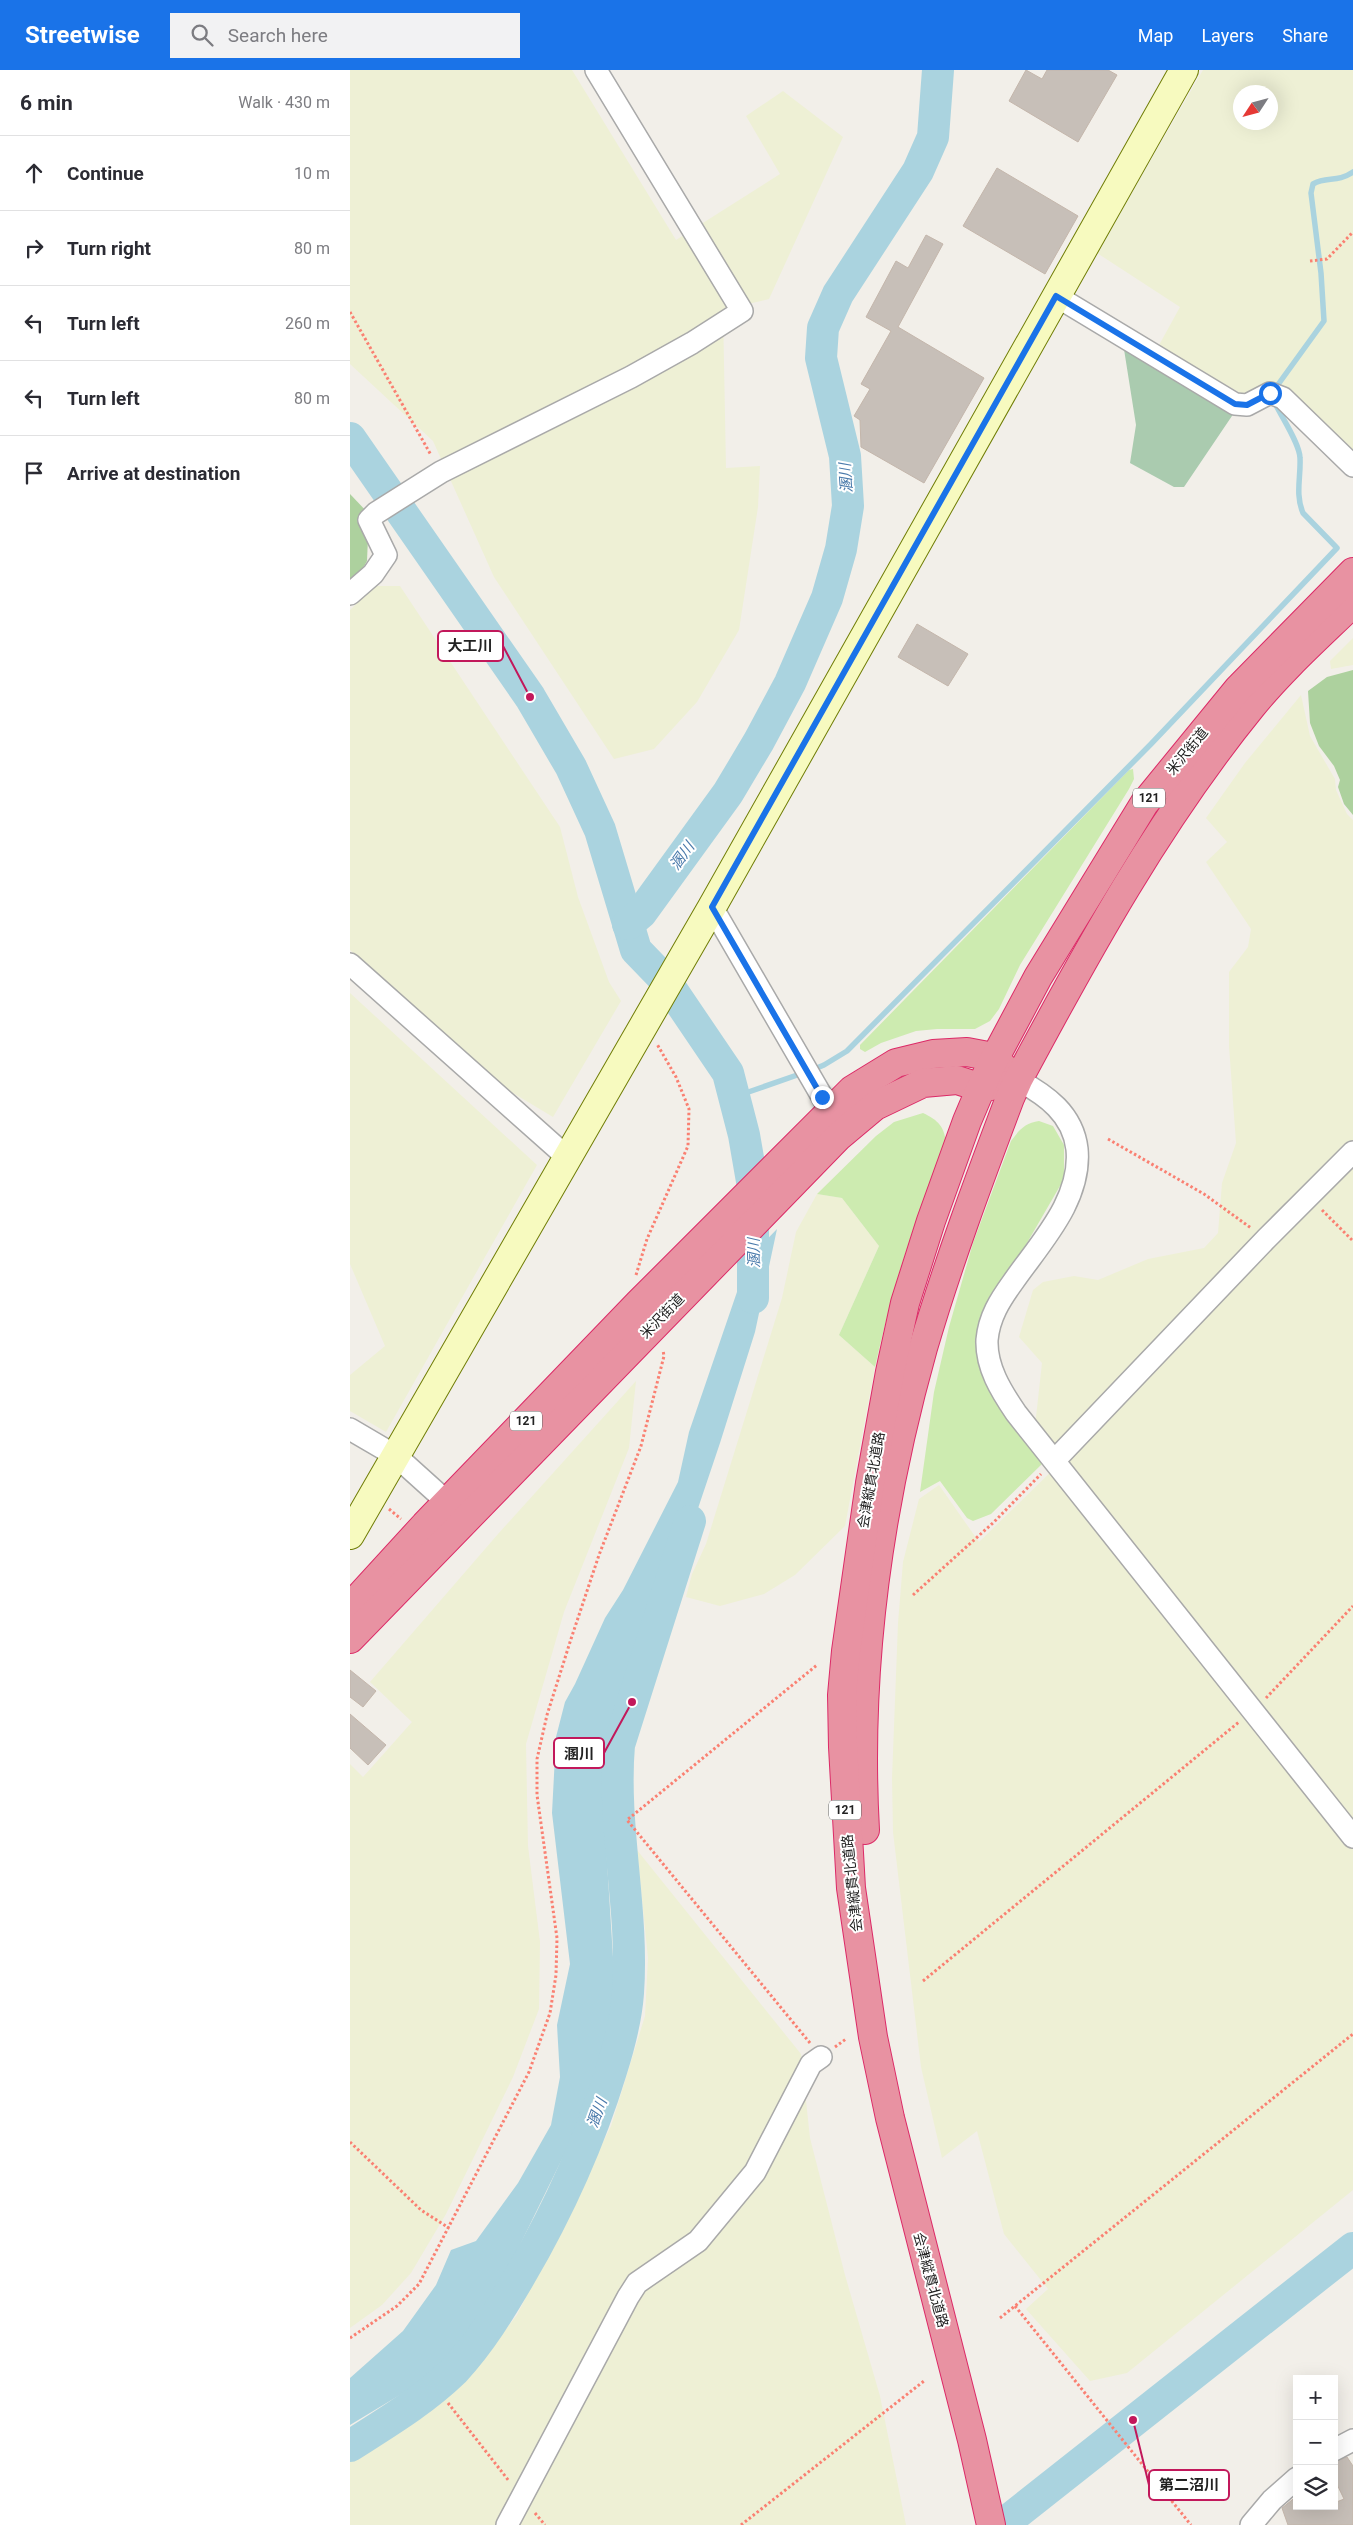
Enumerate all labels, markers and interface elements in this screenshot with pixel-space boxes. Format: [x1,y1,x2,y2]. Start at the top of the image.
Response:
search box [170,13,520,58]
text: Streetwise [25,21,140,49]
icon: search [188,21,216,49]
text: Search here [228,24,328,47]
text: Map [1138,25,1173,46]
text: Layers [1201,25,1254,46]
text: Share [1282,25,1328,46]
north arrow [1233,85,1278,130]
text: 6 min [20,91,73,115]
text: Walk · 430 m [238,93,330,112]
icon: ahead [20,159,48,187]
text: Continue [67,162,144,185]
text: 10 m [294,164,330,183]
icon: right [20,234,48,262]
text: Turn right [67,237,151,260]
text: 80 m [294,239,330,258]
icon: left [20,309,48,337]
text: Turn left [67,312,140,335]
text: 260 m [285,314,330,333]
route start [1259,382,1282,405]
icon: left [20,384,48,412]
text: Turn left [67,387,140,410]
text: 80 m [294,389,330,408]
icon: arrive [20,459,48,487]
water label: 溷川 [836,460,856,494]
text: Arrive at destination [67,462,240,485]
callout: 大工川 [438,631,503,661]
text: 大工川 [447,637,493,655]
street label: 米沢街道 [1163,724,1211,778]
road number: 121 [1133,788,1165,808]
water label: 溷川 [666,837,699,873]
route end [811,1086,834,1109]
water label: 溷川 [745,1236,763,1268]
street label: 米沢街道 [637,1290,687,1342]
road number: 121 [510,1412,542,1430]
street label: 会津縦貫北道路 [855,1430,887,1530]
callout: 溷川 [554,1738,604,1768]
text: 溷川 [564,1745,594,1763]
road number: 121 [829,1800,861,1820]
street label: 会津縦貫北道路 [839,1833,865,1933]
water label: 溷川 [583,2094,611,2130]
street label: 会津縦貫北道路 [911,2231,951,2329]
map controls [1293,2375,1338,2510]
button: + [1293,2375,1338,2420]
button: − [1293,2420,1338,2465]
button: layers [1293,2465,1338,2510]
callout: 第二沼川 [1149,2470,1229,2500]
text: 第二沼川 [1159,2476,1219,2494]

